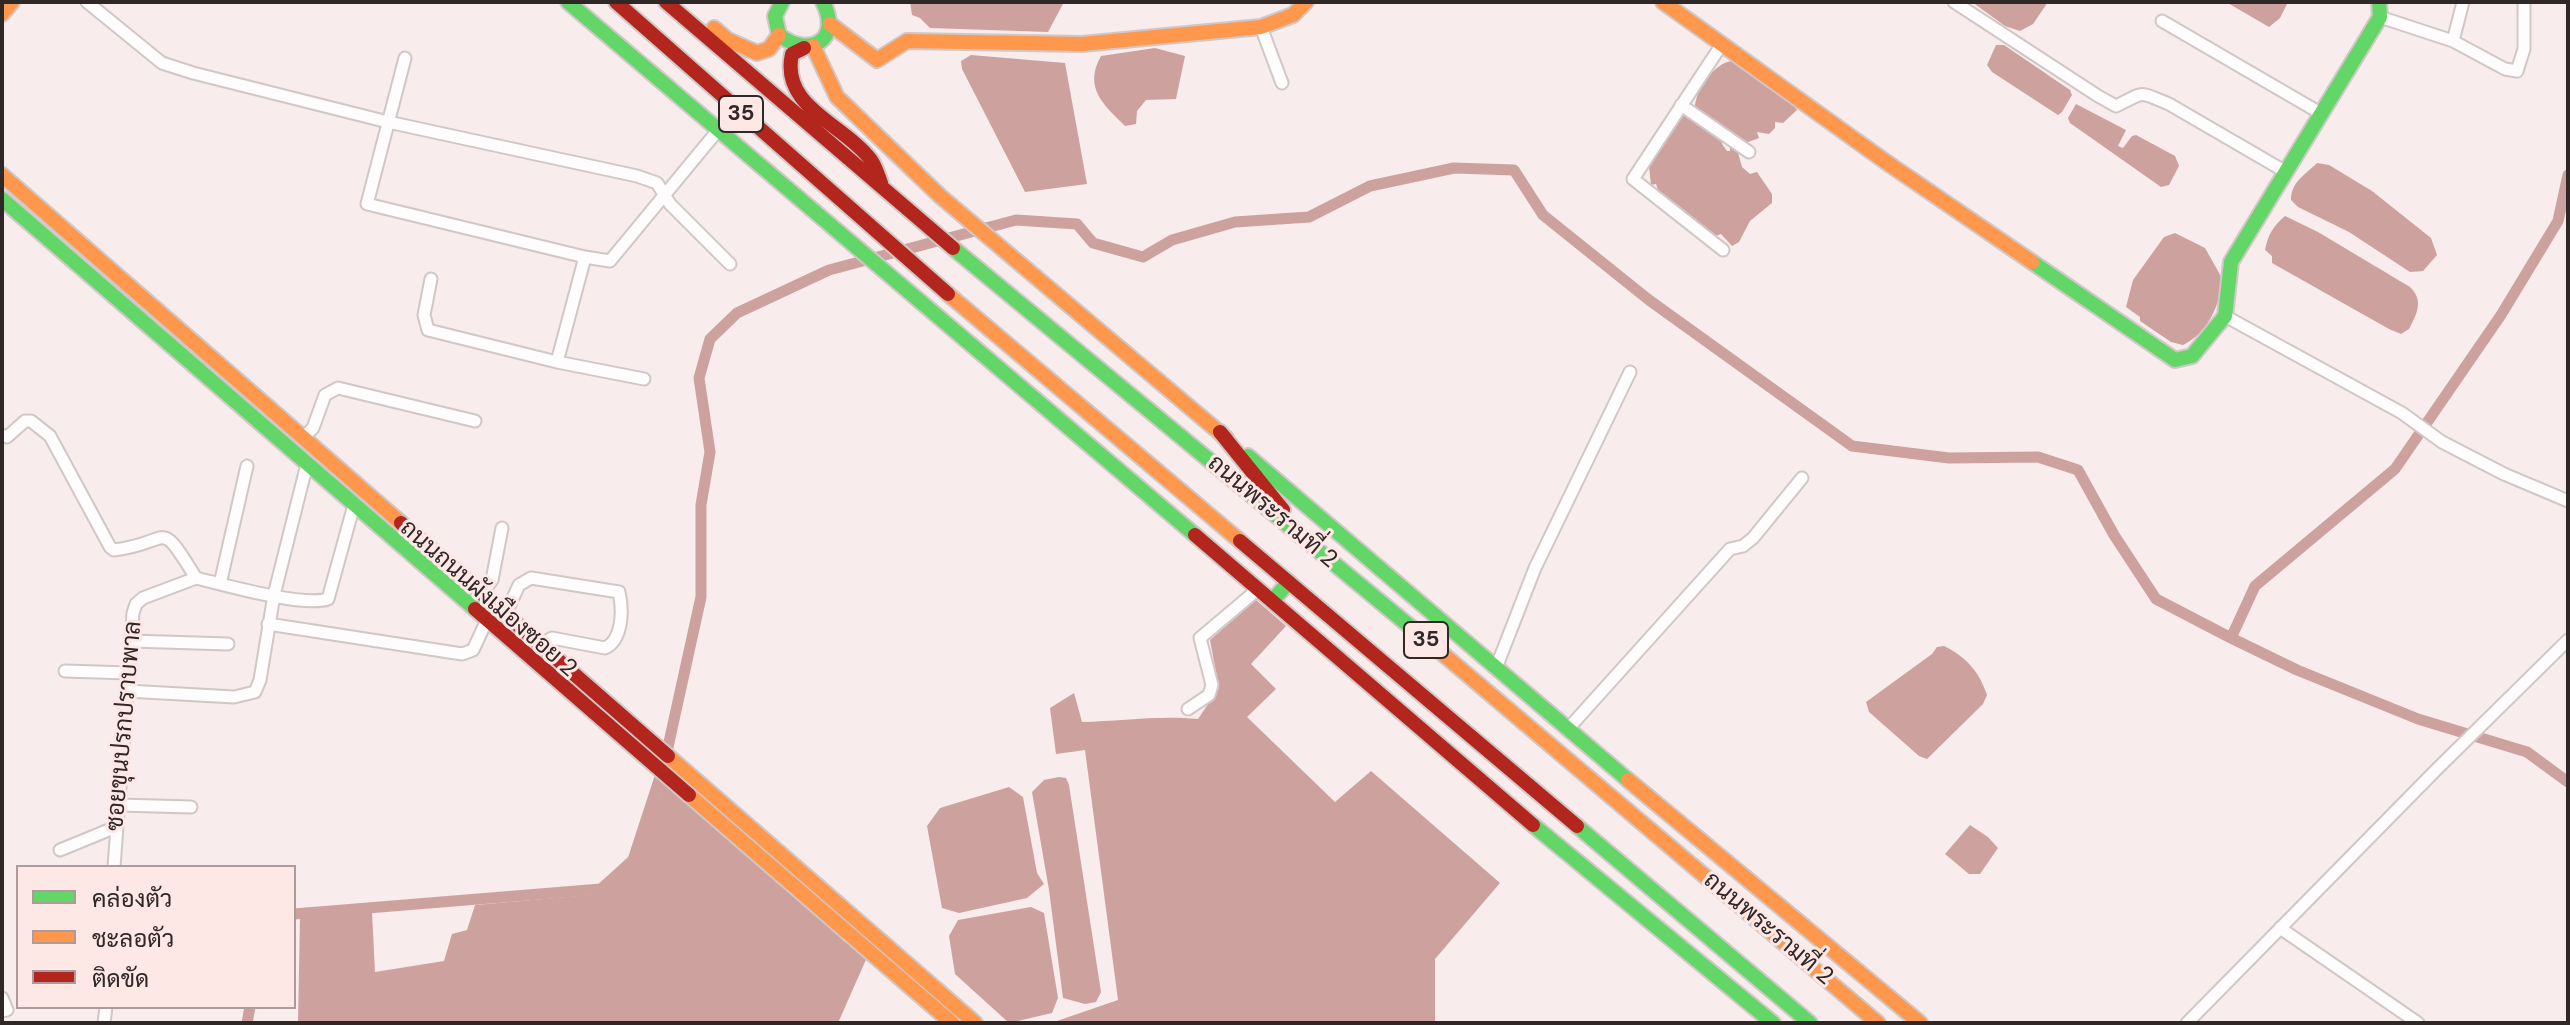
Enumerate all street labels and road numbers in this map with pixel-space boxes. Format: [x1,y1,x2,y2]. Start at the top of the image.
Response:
road number: 35 [719,96,763,132]
street label: ถนนพระรามที่ 2 [1201,449,1343,575]
street label: ถนนถนนผังเมืองซอย 2 [394,514,582,684]
street label: ซอยขุนปรกปราบพาล [101,620,149,832]
road number: 35 [1404,622,1448,658]
street label: ถนนพระรามที่ 2 [1697,866,1839,992]

